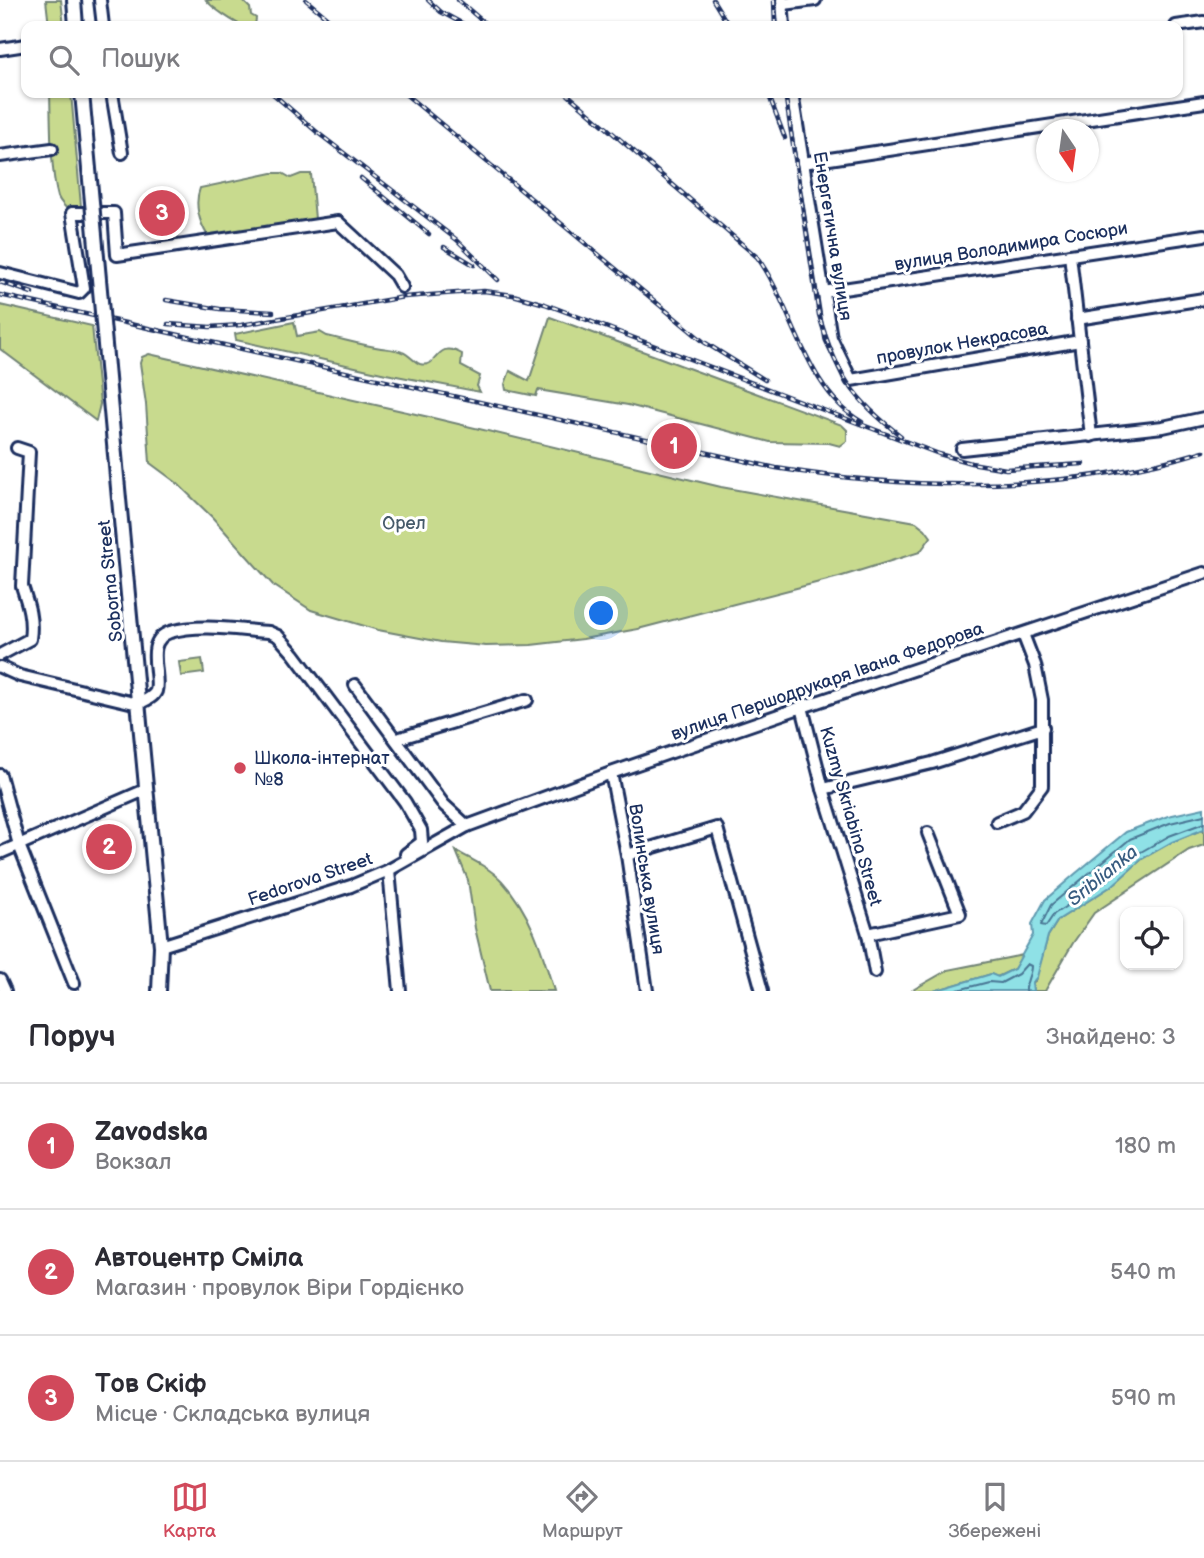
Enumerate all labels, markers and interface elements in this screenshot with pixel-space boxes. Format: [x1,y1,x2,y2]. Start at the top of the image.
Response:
search box [21,21,1183,98]
icon: search [45,41,83,79]
text: Пошук [101,44,180,75]
north arrow [1036,119,1099,182]
street label: Енергетична вулиця [809,150,856,322]
pin: 3 [139,187,185,239]
street label: вулиця Володимира Сосюри [893,218,1129,275]
street label: провулок Некрасова [875,318,1050,369]
pin: 1 [651,420,697,472]
park label: Орел [382,513,426,534]
street label: Soborna Street [94,519,127,643]
your location [584,596,618,630]
street label: вулиця Першодрукаря Івана Федорова [668,618,986,745]
street label: Kuzmy Skriabina Street [815,724,886,909]
place label: Школа-інтернат №8 [254,748,390,790]
marker: Школа-інтернат №8 [232,760,248,776]
street label: Волинська вулиця [624,802,669,956]
pin: 2 [86,821,132,873]
water label: Sriblianka [1063,841,1143,911]
street label: Fedorova Street [245,848,376,911]
map controls [1120,907,1183,970]
button: locate [1120,907,1183,970]
text: Поруч [28,1019,116,1055]
text: Знайдено: 3 [1046,1023,1176,1051]
text: Zavodska [95,1117,208,1148]
text: 1 [46,1132,56,1160]
text: 180 m [1115,1132,1176,1160]
text: Вокзал [95,1148,172,1176]
text: Автоцентр Сміла [95,1243,303,1274]
text: 2 [44,1258,58,1286]
text: 540 m [1110,1258,1176,1286]
text: Магазин · провулок Віри Гордієнко [95,1274,464,1302]
text: Тов Скіф [95,1369,207,1400]
text: 3 [44,1384,58,1412]
text: 590 m [1111,1384,1176,1412]
text: Місце · Складська вулиця [95,1400,370,1428]
tab: Карта [163,1478,216,1543]
tab: Маршрут [542,1478,623,1543]
tab: Збережені [948,1478,1041,1543]

